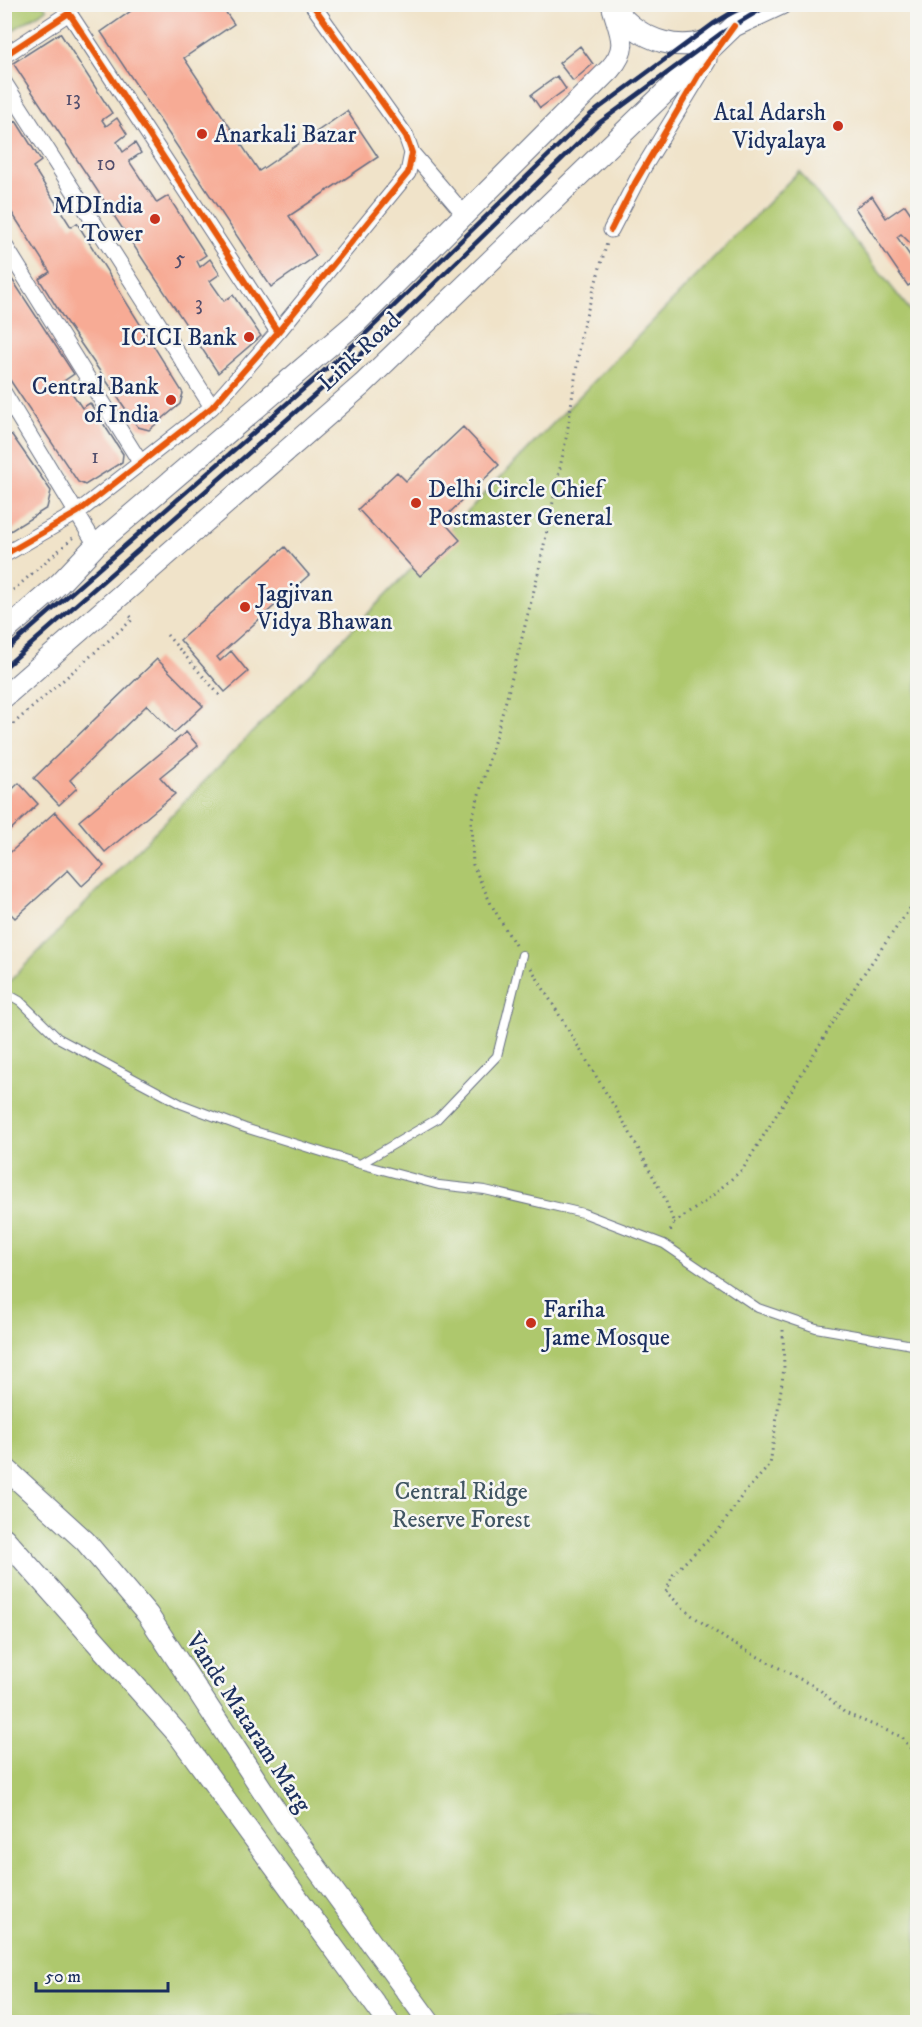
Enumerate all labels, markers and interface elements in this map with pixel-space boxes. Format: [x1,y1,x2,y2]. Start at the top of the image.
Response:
house number: 13 [65,86,81,112]
place label: Atal Adarsh Vidyalaya [714,98,827,156]
marker: Atal Adarsh Vidyalaya [831,119,845,133]
place label: Anarkali Bazar [214,120,356,150]
marker: Anarkali Bazar [195,127,209,141]
house number: 10 [97,151,115,177]
place label: MDIndia Tower [53,191,144,249]
marker: MDIndia Tower [148,212,162,226]
house number: 5 [175,246,185,272]
house number: 3 [195,291,203,317]
street label: Link Road [312,306,408,398]
place label: ICICI Bank [121,323,237,353]
marker: ICICI Bank [242,330,256,344]
place label: Central Bank of India [32,372,160,430]
marker: Central Bank of India [164,393,178,407]
house number: 1 [91,444,99,470]
place label: Delhi Circle Chief Postmaster General [428,475,613,533]
marker: Delhi Circle Chief Postmaster General [409,496,423,510]
place label: Jagjivan Vidya Bhawan [255,579,393,637]
marker: Jagjivan Vidya Bhawan [238,600,252,614]
place label: Fariha Jame Mosque [541,1295,670,1353]
marker: Fariha Jame Mosque [524,1316,538,1330]
park label: Central Ridge Reserve Forest [392,1477,531,1535]
street label: Vande Mataram Marg [178,1626,318,1818]
scale bar [36,1955,168,1993]
text: 50 m [45,1966,81,1988]

